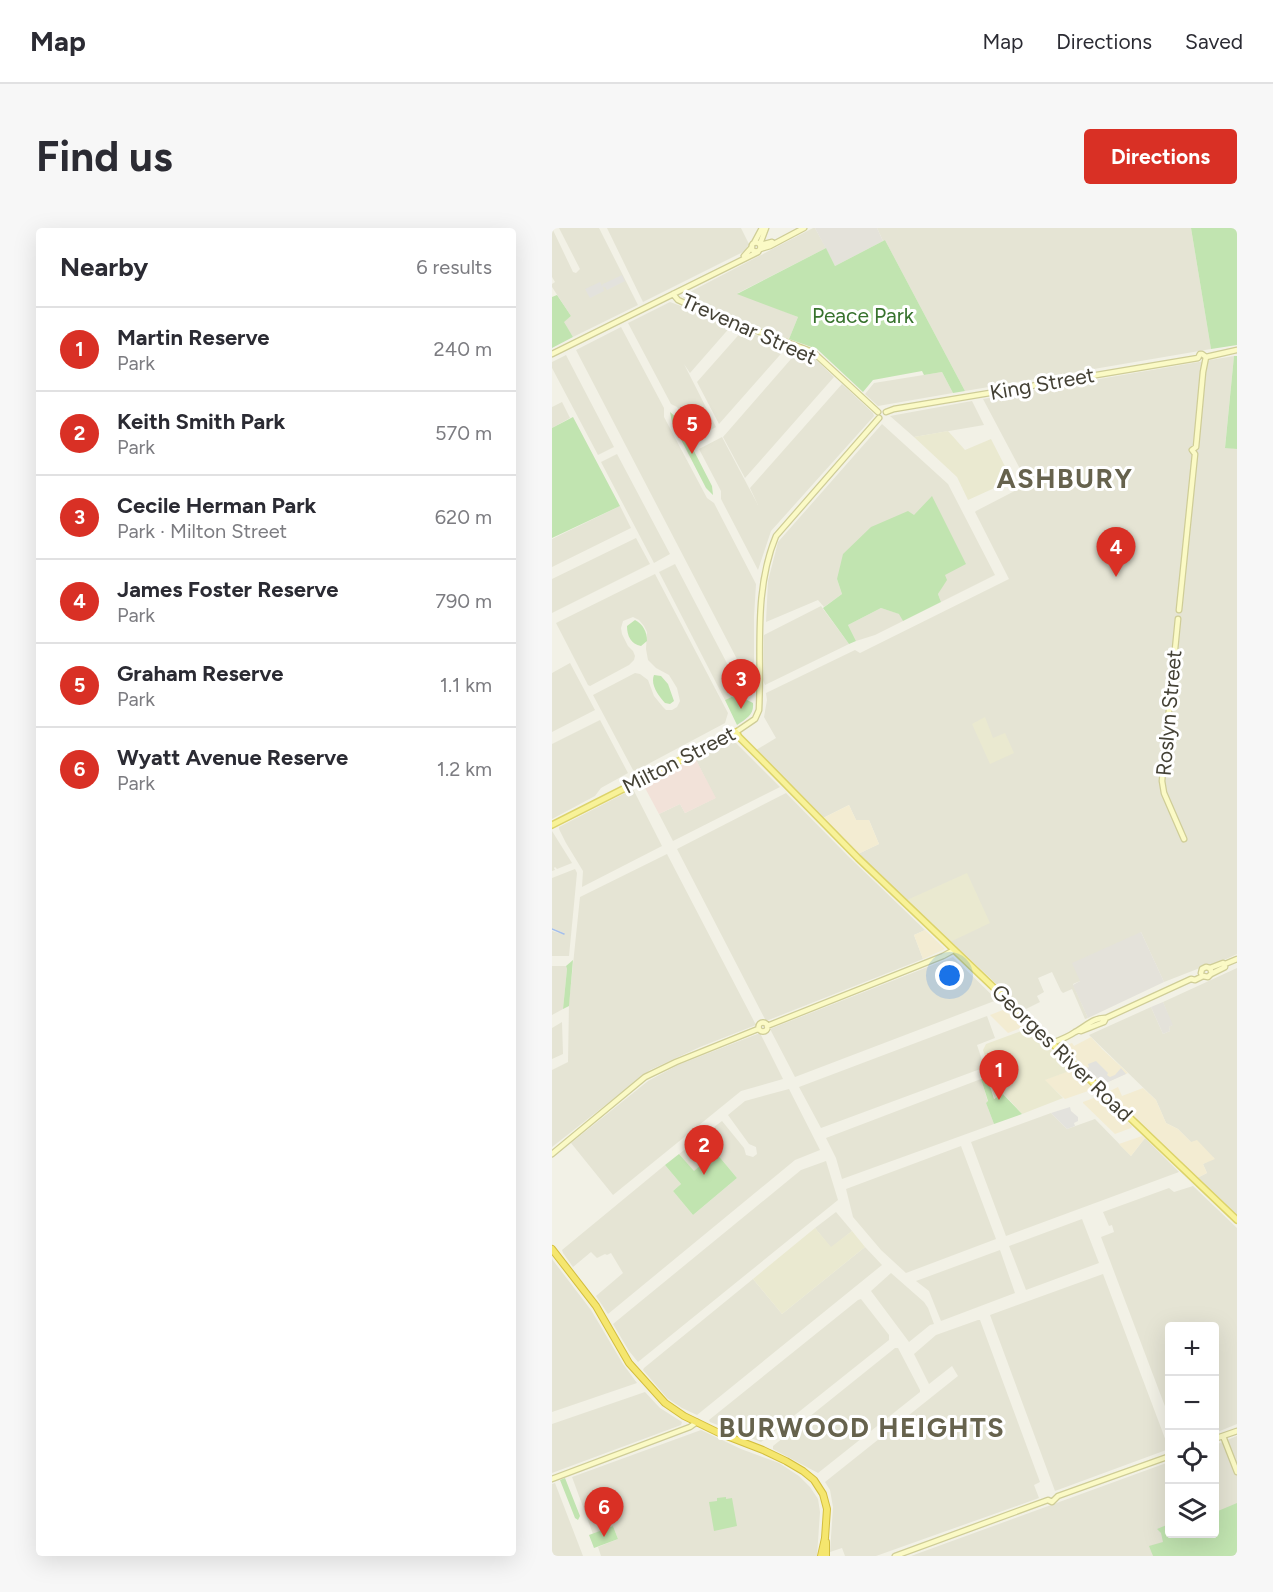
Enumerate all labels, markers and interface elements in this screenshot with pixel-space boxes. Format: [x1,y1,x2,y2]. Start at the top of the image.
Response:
text: Map [30,24,86,58]
text: Map [982,29,1023,54]
text: Directions [1056,29,1152,54]
text: Saved [1185,29,1243,54]
button: Directions [1084,129,1237,184]
text: Find us [36,131,173,182]
text: Nearby [60,251,148,283]
text: 6 results [416,255,492,279]
street label: Trevenar Street [678,288,820,369]
park label: Peace Park [812,303,915,328]
text: Martin Reserve [117,324,269,351]
text: 1 [75,337,84,361]
text: 240 m [434,337,492,361]
text: Park [117,351,155,375]
street label: King Street [988,362,1096,405]
pin: 5 [672,404,712,454]
text: Keith Smith Park [117,408,285,435]
text: 2 [74,421,85,445]
text: 570 m [435,421,492,445]
text: Park [117,435,155,459]
district label: ASHBURY [997,462,1133,495]
text: Cecile Herman Park [117,492,316,519]
text: 3 [74,505,85,529]
text: 620 m [435,505,492,529]
text: Park · Milton Street [117,519,287,543]
pin: 4 [1096,528,1136,577]
text: James Foster Reserve [117,576,338,603]
text: 4 [73,589,86,613]
text: 790 m [435,589,492,613]
text: Park [117,603,155,627]
street label: Roslyn Street [1151,649,1186,777]
text: Graham Reserve [117,660,283,687]
pin: 3 [722,660,760,709]
text: 5 [74,673,85,697]
text: 1.1 km [440,673,492,697]
text: Park [117,687,155,711]
street label: Milton Street [618,720,739,799]
text: Wyatt Avenue Reserve [117,744,348,771]
text: 6 [74,757,85,781]
text: 1.2 km [437,757,492,781]
text: Park [117,771,155,795]
your location [935,961,964,990]
street label: Georges River Road [987,979,1138,1126]
pin: 1 [980,1050,1018,1100]
pin: 2 [684,1126,724,1175]
map controls [1165,1322,1219,1538]
button: + [1165,1322,1219,1376]
button: − [1165,1376,1219,1430]
district label: BURWOOD HEIGHTS [719,1411,1005,1444]
button: locate [1165,1430,1219,1484]
button: layers [1165,1484,1219,1538]
pin: 6 [584,1488,624,1537]

